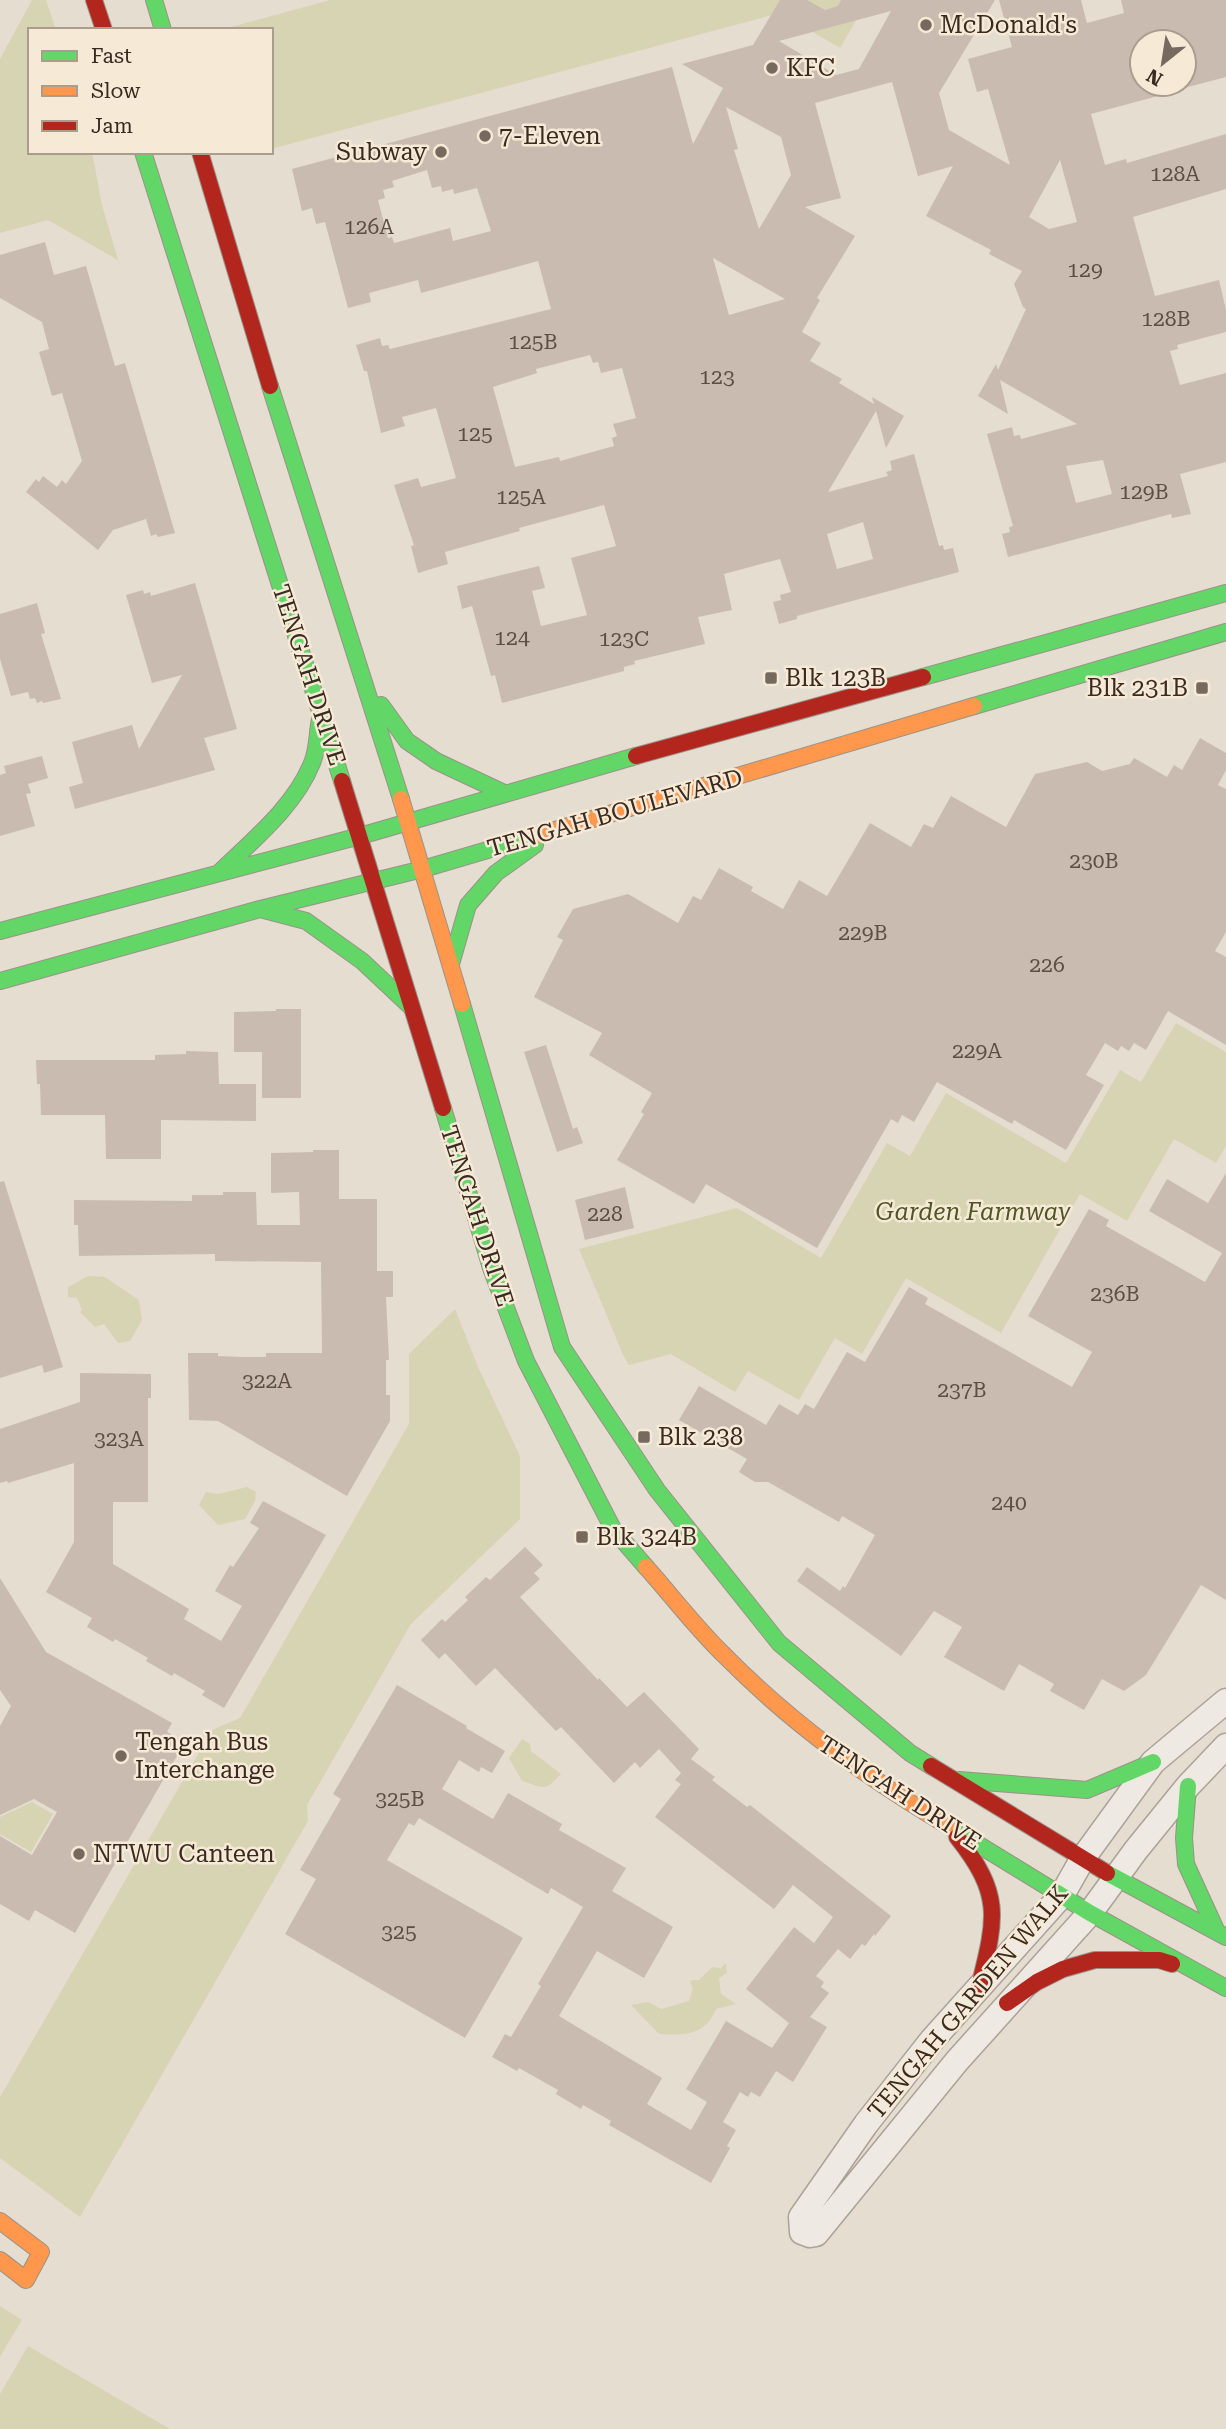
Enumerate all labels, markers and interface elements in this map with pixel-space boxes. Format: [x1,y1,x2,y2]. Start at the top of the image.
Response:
place label: McDonald's [940,11,1077,39]
marker: McDonald's [918,17,934,33]
legend [28,28,273,154]
north arrow [1128,28,1198,98]
text: Fast [91,44,132,68]
place label: KFC [786,54,835,82]
marker: KFC [764,60,780,76]
text: N [1142,63,1167,91]
text: Slow [91,79,141,103]
text: Jam [91,114,133,138]
place label: 7-Eleven [499,122,601,150]
marker: 7-Eleven [477,128,493,144]
place label: Subway [336,138,428,166]
marker: Subway [433,144,449,160]
house number: 128A [1150,162,1200,186]
house number: 126A [344,215,394,239]
house number: 129 [1067,258,1103,282]
house number: 128B [1141,307,1191,331]
house number: 125B [508,330,558,354]
house number: 123 [699,365,735,389]
house number: 125 [457,422,493,446]
house number: 129B [1119,480,1169,504]
house number: 125A [496,485,546,509]
street label: TENGAH DRIVE [267,581,351,769]
house number: 124 [494,626,530,650]
house number: 123C [599,627,649,651]
place label: Blk 123B [785,664,886,692]
marker: Blk 123B [763,670,779,686]
place label: Blk 231B [1087,674,1188,702]
marker: Blk 231B [1194,680,1210,696]
street label: TENGAH BOULEVARD [484,763,746,863]
house number: 230B [1069,849,1119,873]
house number: 229B [838,921,888,945]
house number: 226 [1029,953,1065,977]
house number: 229A [952,1039,1002,1063]
street label: TENGAH DRIVE [435,1122,519,1310]
park label: Garden Farmway [876,1198,1071,1226]
house number: 228 [587,1202,623,1226]
house number: 236B [1090,1282,1140,1306]
house number: 322A [242,1369,292,1393]
house number: 237B [937,1378,987,1402]
place label: Blk 238 [658,1423,743,1451]
house number: 323A [94,1427,144,1451]
marker: Blk 238 [636,1429,652,1445]
house number: 240 [991,1491,1027,1515]
place label: Blk 324B [596,1523,697,1551]
marker: Blk 324B [574,1529,590,1545]
place label: Tengah Bus Interchange [135,1728,275,1784]
street label: TENGAH DRIVE [813,1730,987,1856]
marker: Tengah Bus Interchange [113,1748,129,1764]
house number: 325B [375,1787,425,1811]
place label: NTWU Canteen [93,1840,275,1868]
marker: NTWU Canteen [71,1846,87,1862]
street label: TENGAH GARDEN WALK [862,1879,1074,2124]
house number: 325 [381,1920,417,1944]

